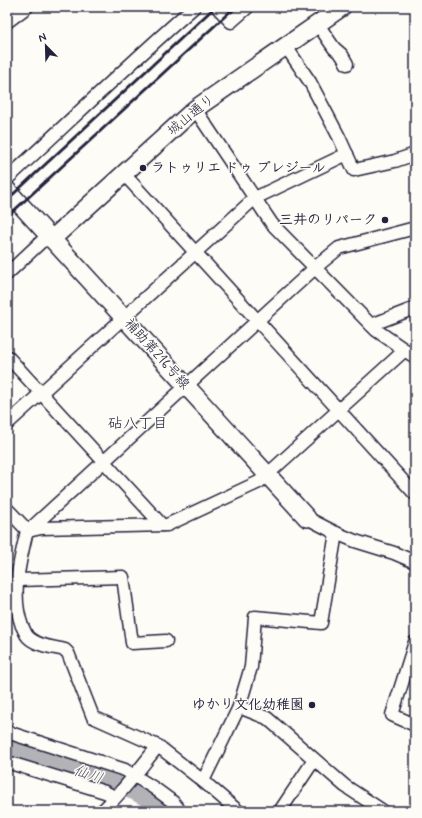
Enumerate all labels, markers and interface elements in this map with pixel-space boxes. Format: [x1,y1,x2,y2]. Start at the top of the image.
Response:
north arrow [26,26,66,66]
text: N [36,30,49,46]
street label: 城山通り [164,90,218,140]
place label: ラトゥリエ ドゥ プレジール [151,159,326,177]
marker: ラトゥリエ ドゥ プレジール [138,163,148,173]
place label: 三井のリパーク [279,211,377,229]
marker: 三井のリパーク [380,215,390,225]
street label: 補助第216号線 [120,315,194,393]
district label: 砧八丁目 [108,414,168,434]
place label: ゆかり文化幼稚園 [192,696,304,714]
marker: ゆかり文化幼稚園 [307,700,317,710]
water label: 仙川 [71,761,105,789]

